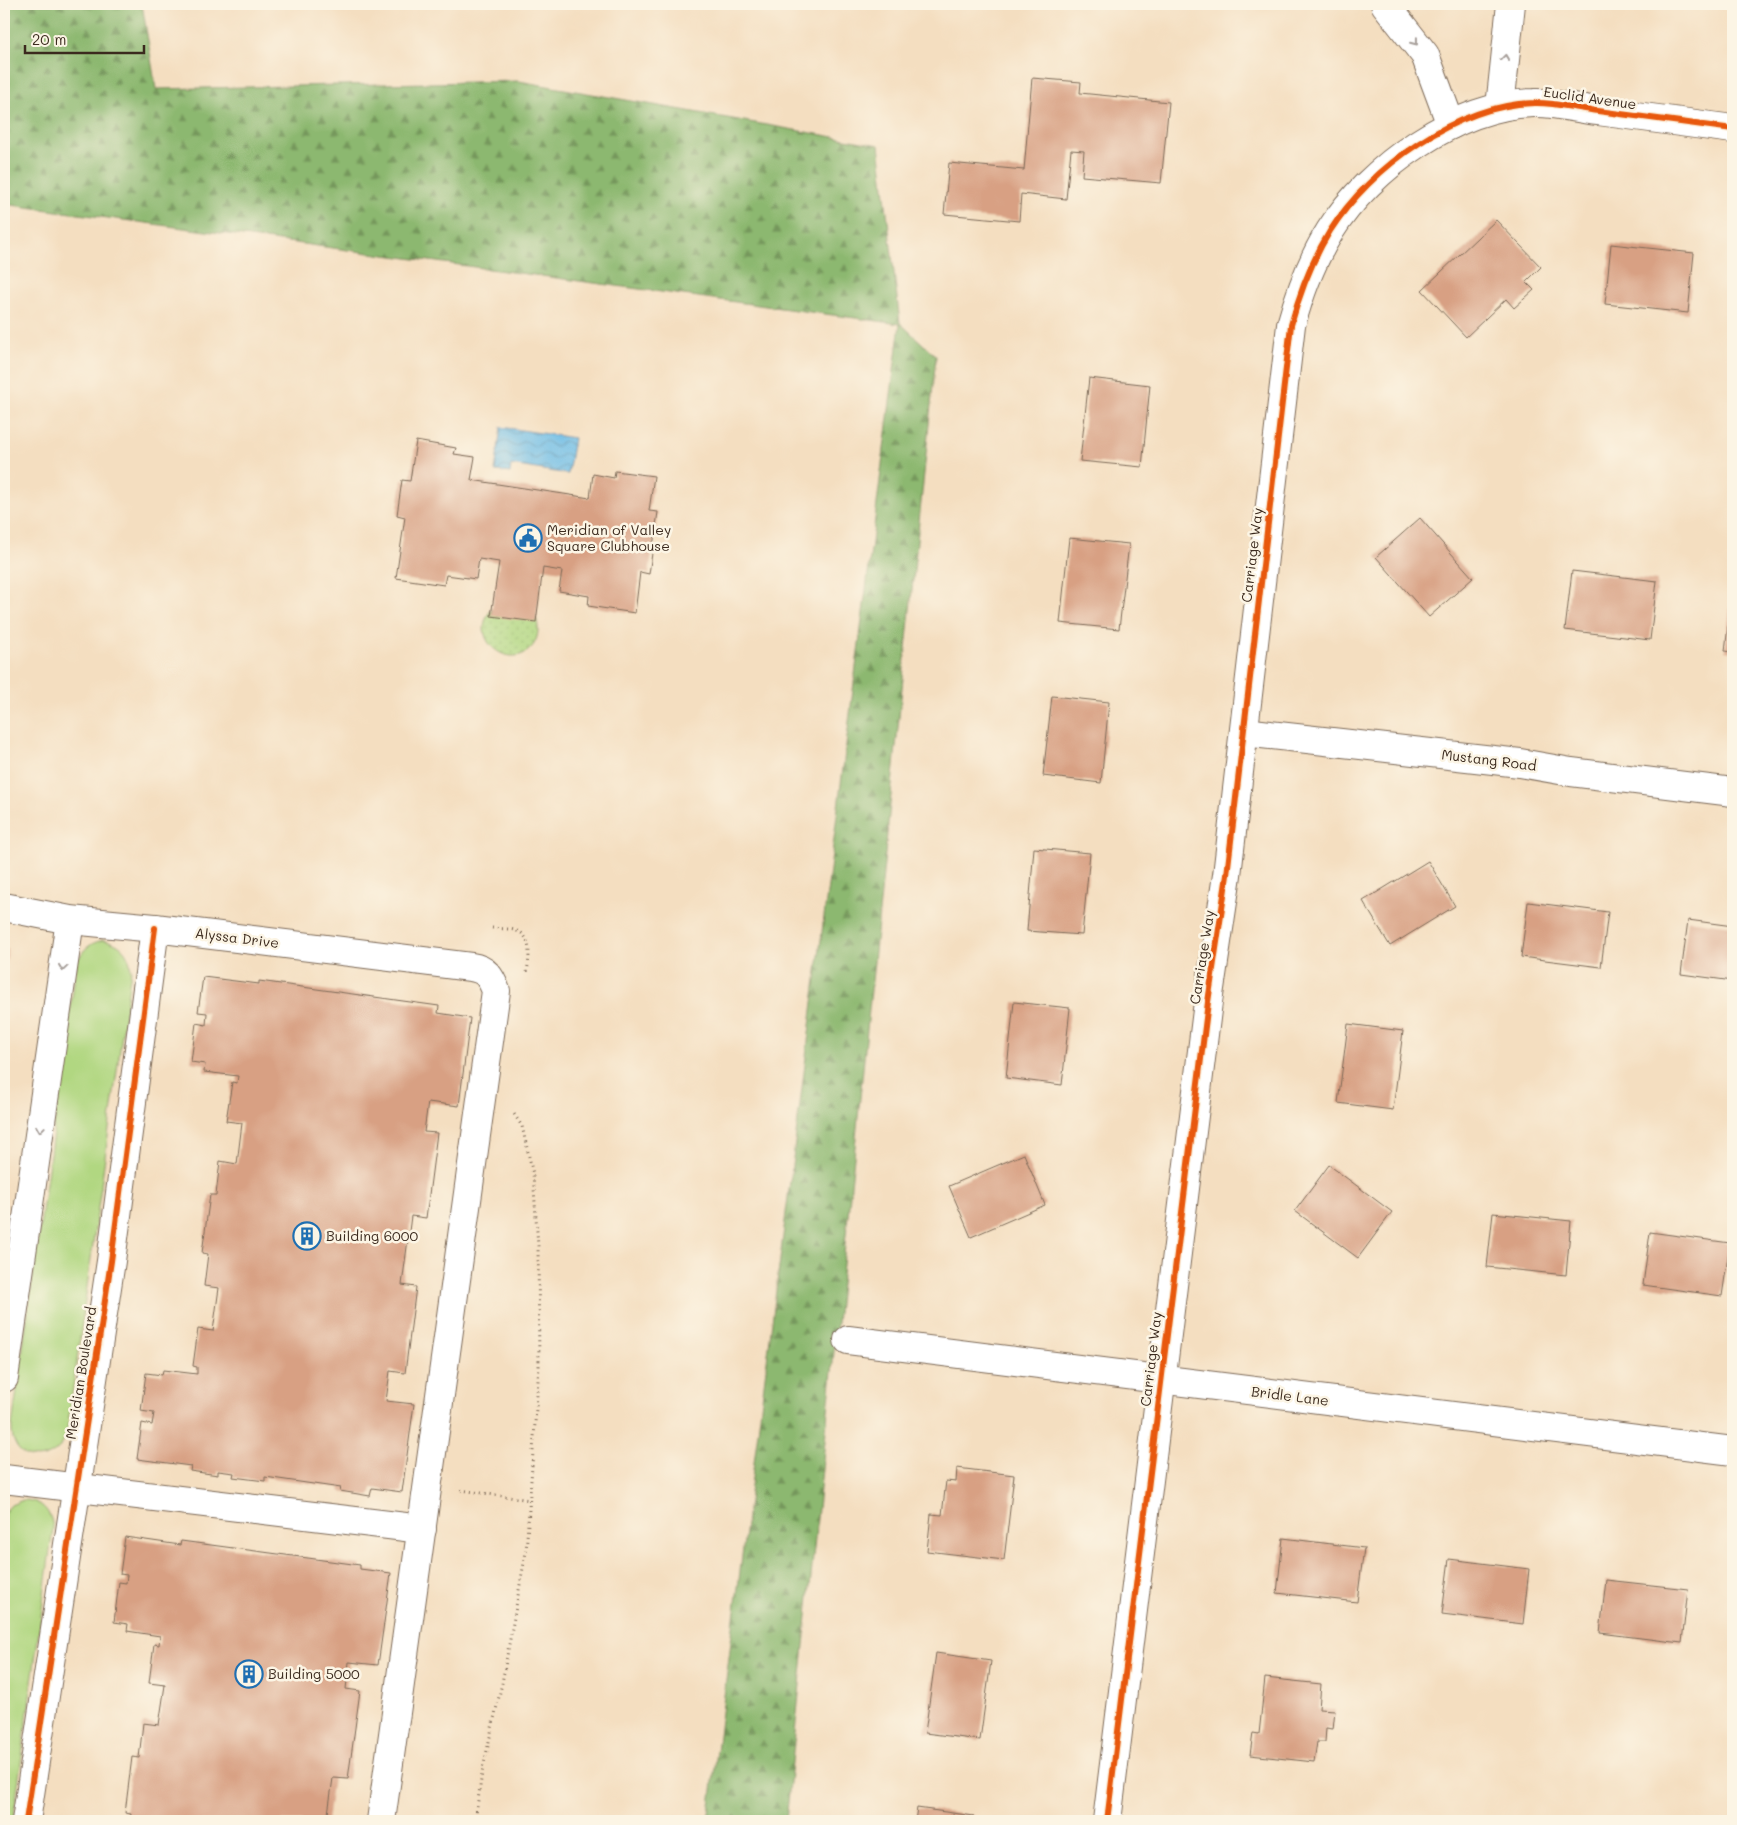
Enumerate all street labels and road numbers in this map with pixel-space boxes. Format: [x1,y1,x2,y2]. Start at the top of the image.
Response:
street label: Euclid Avenue [1542,82,1638,113]
street label: Carriage Way [1236,506,1267,603]
street label: Mustang Road [1440,744,1538,775]
street label: Carriage Way [1185,908,1218,1006]
street label: Alyssa Drive [194,923,280,952]
street label: Meridian Boulevard [61,1305,100,1441]
street label: Carriage Way [1135,1310,1166,1407]
street label: Bridle Lane [1250,1381,1330,1410]

